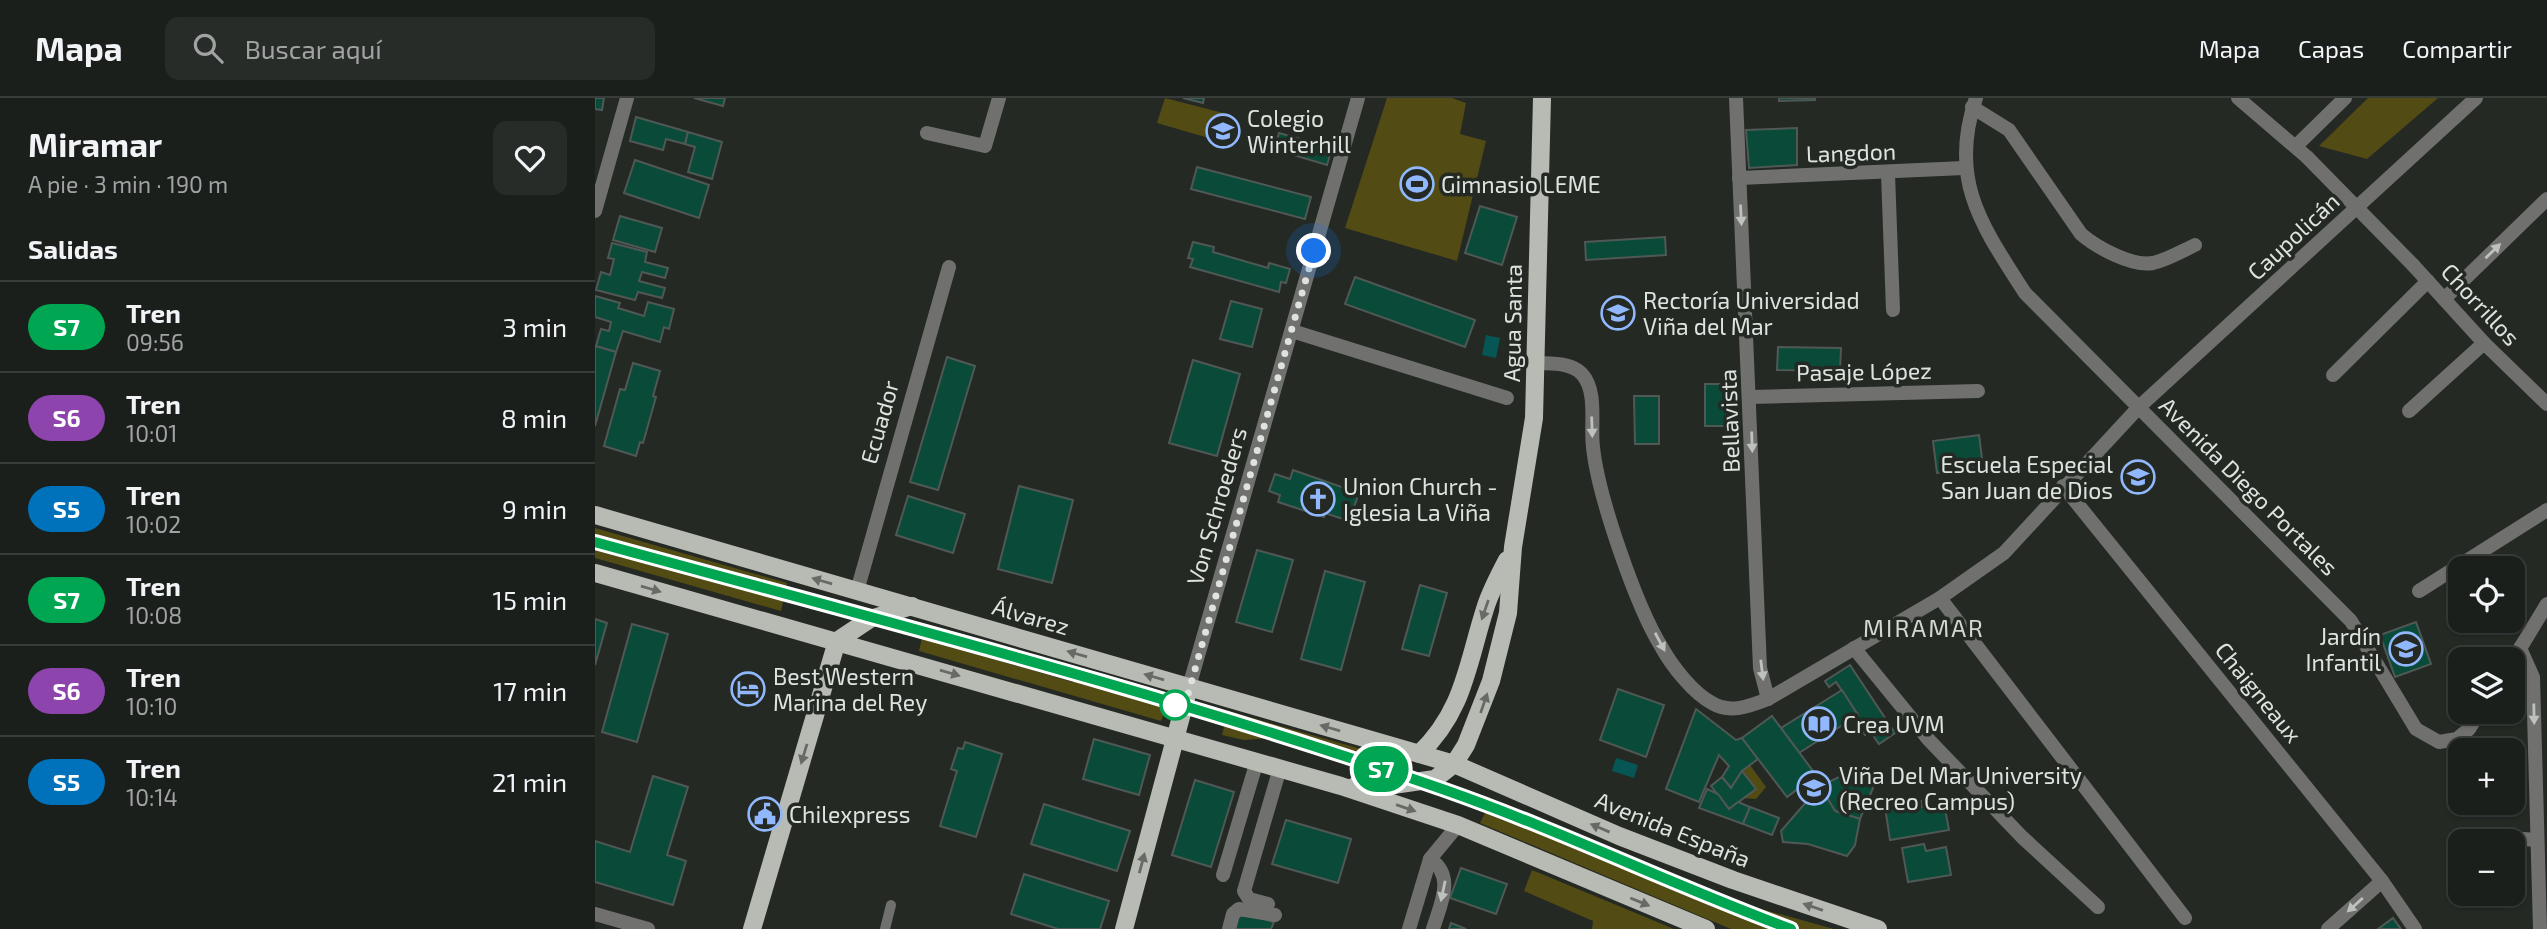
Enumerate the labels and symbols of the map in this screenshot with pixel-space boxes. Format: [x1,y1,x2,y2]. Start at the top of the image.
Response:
place label: Colegio Winterhill [1247,104,1351,158]
school or university icon: Colegio Winterhill [1204,112,1242,150]
street label: Langdon [1805,136,1897,168]
sports icon: Gimnasio LEME [1398,165,1436,203]
place label: Gimnasio LEME [1441,170,1601,198]
street label: Caupolicán [2241,187,2345,285]
one-way arrow [1736,204,1747,226]
your location [1296,233,1331,268]
one-way arrow [2484,244,2501,260]
street label: Chorrillos [2436,257,2526,351]
street label: Agua Santa [1497,264,1527,382]
place label: Rectoría Universidad Viña del Mar [1643,286,1860,340]
school or university icon: Rectoría Universidad Viña del Mar [1599,294,1637,332]
street label: Pasaje López [1796,356,1932,386]
street label: Bellavista [1713,369,1745,473]
street label: Ecuador [854,377,904,467]
street label: Avenida Diego Portales [2154,391,2344,581]
one-way arrow [1586,416,1597,438]
street label: Von Schroeders [1180,424,1252,588]
one-way arrow [1747,432,1758,454]
place label: Escuela Especial San Juan de Dios [1940,450,2113,504]
school or university icon: Escuela Especial San Juan de Dios [2119,458,2157,496]
place label: Union Church - Iglesia La Viña [1343,472,1498,526]
church icon: Union Church - Iglesia La Viña [1299,480,1337,518]
one-way arrow [812,575,833,585]
one-way arrow [640,584,661,594]
street label: Álvarez [989,592,1073,640]
one-way arrow [1479,599,1490,620]
district label: MIRAMAR [1863,613,1985,642]
place label: Jardín Infantil [2306,622,2381,676]
school or university icon: Jardín Infantil [2387,630,2425,668]
one-way arrow [1654,632,1665,652]
street label: Chaigneaux [2210,636,2308,748]
one-way arrow [1066,649,1087,659]
one-way arrow [1756,659,1767,681]
place label: Best Western Marina del Rey [773,662,927,716]
one-way arrow [939,668,961,679]
hotel icon: Best Western Marina del Rey [729,670,767,708]
one-way arrow [1144,671,1165,681]
unlabelled marker [1160,690,1190,720]
one-way arrow [1479,692,1490,713]
one-way arrow [2528,703,2540,725]
library icon: Crea UVM [1800,705,1838,743]
place label: Crea UVM [1843,710,1945,738]
one-way arrow [1319,722,1340,732]
one-way arrow [798,743,808,764]
line badge: S7 [1349,746,1413,792]
place label: Viña Del Mar University (Recreo Campus) [1839,761,2082,815]
school or university icon: Viña Del Mar University (Recreo Campus) [1795,769,1833,807]
street label: Avenida España [1591,785,1755,873]
public building icon: Chilexpress [746,795,784,833]
place label: Chilexpress [789,800,911,828]
one-way arrow [1396,803,1417,813]
one-way arrow [1589,822,1610,833]
one-way arrow [1137,852,1148,874]
one-way arrow [1438,880,1449,902]
one-way arrow [1630,896,1651,907]
one-way arrow [2346,897,2364,913]
one-way arrow [1802,901,1823,912]

